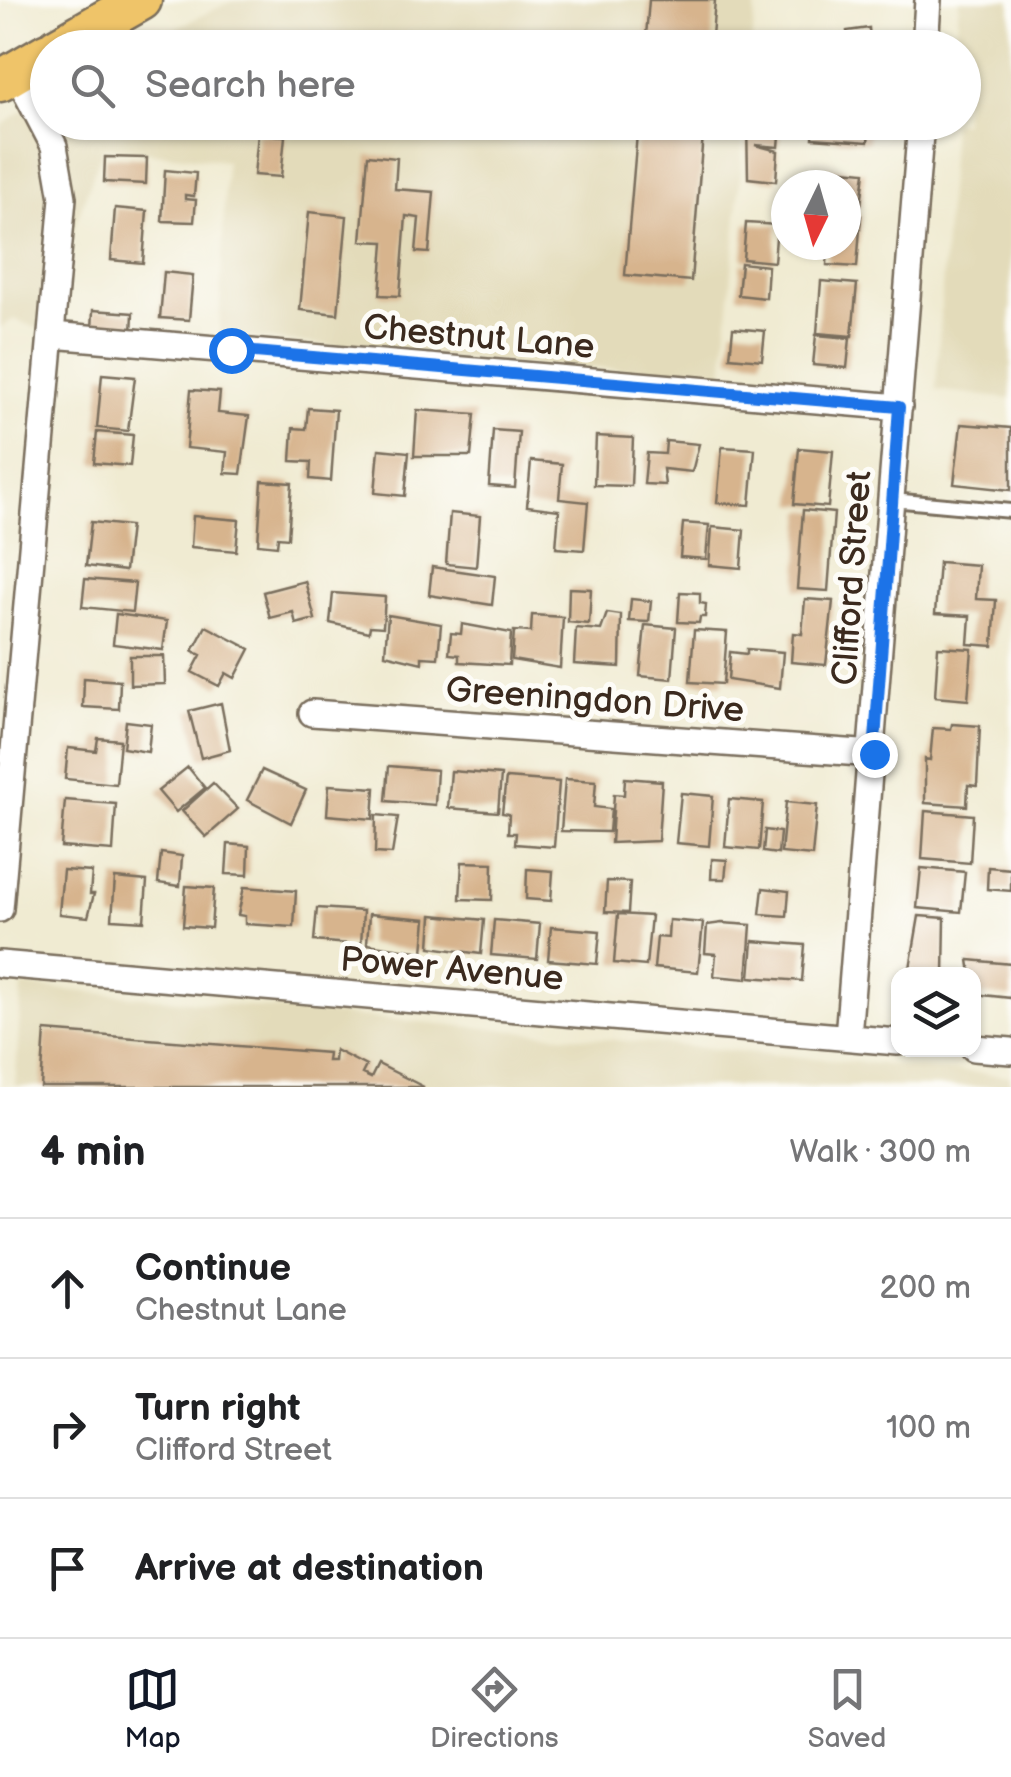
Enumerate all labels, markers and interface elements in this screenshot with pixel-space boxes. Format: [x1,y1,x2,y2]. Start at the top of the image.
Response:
search box [30,30,981,140]
icon: search [65,58,120,113]
text: Search here [145,63,356,108]
north arrow [771,170,861,260]
street label: Chestnut Lane [362,306,596,369]
route start [209,328,255,374]
street label: Clifford Street [824,469,881,687]
street label: Greeningdon Drive [444,669,746,732]
route end [852,732,898,778]
street label: Power Avenue [339,938,565,1001]
map controls [891,967,981,1057]
button: layers [891,967,981,1057]
text: 4 min [40,1127,146,1178]
text: Walk · 300 m [789,1133,971,1172]
text: Continue [135,1246,291,1291]
icon: ahead [40,1261,95,1316]
text: 200 m [879,1269,971,1308]
text: Chestnut Lane [135,1291,347,1330]
text: Turn right [135,1386,300,1431]
icon: right [40,1401,95,1456]
text: 100 m [886,1409,971,1448]
text: Clifford Street [135,1431,332,1470]
icon: arrive [40,1541,95,1596]
text: Arrive at destination [135,1546,484,1591]
tab: Map [125,1662,181,1755]
tab: Directions [430,1662,559,1755]
tab: Saved [808,1662,886,1755]

